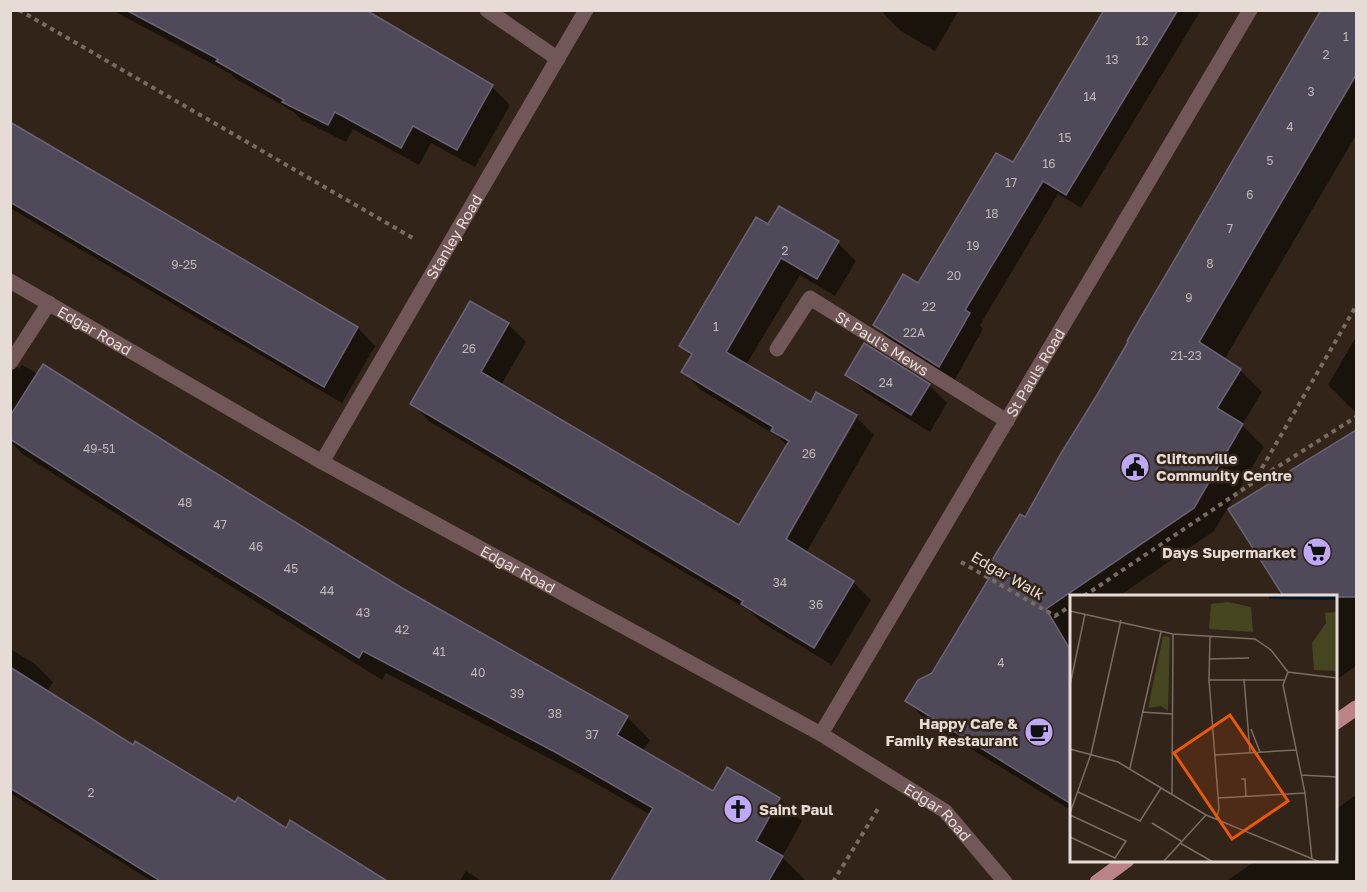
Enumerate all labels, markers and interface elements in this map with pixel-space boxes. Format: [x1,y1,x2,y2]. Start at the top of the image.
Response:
house number: 1 [1343,29,1349,44]
house number: 12 [1136,33,1148,48]
house number: 2 [1323,47,1330,62]
house number: 13 [1106,52,1118,67]
house number: 3 [1307,84,1315,99]
house number: 14 [1083,89,1097,104]
house number: 4 [1286,119,1294,134]
house number: 15 [1059,130,1071,145]
house number: 5 [1267,153,1274,168]
house number: 16 [1042,156,1056,171]
house number: 17 [1005,175,1017,190]
house number: 6 [1246,187,1254,202]
street label: Stanley Road [422,191,485,282]
house number: 18 [985,206,999,221]
house number: 7 [1227,221,1233,236]
house number: 19 [966,238,980,253]
house number: 2 [782,243,789,258]
house number: 8 [1206,256,1214,271]
house number: 9-25 [171,257,197,272]
house number: 20 [947,268,961,283]
house number: 9 [1185,290,1193,305]
house number: 22 [922,299,936,314]
street label: Edgar Road [55,302,135,359]
street label: St Paul's Mews [832,307,933,379]
house number: 1 [713,319,719,334]
house number: 22A [903,325,925,340]
street label: St Pauls Road [1002,325,1068,420]
house number: 26 [462,341,476,356]
house number: 21-23 [1170,348,1202,363]
house number: 24 [879,375,893,390]
house number: 49-51 [83,441,115,456]
house number: 26 [802,446,816,461]
place label: Cliftonville Community Centre [1156,449,1292,484]
public building icon: Cliftonville Community Centre [1119,451,1151,483]
house number: 48 [178,495,192,510]
house number: 47 [213,517,227,532]
supermarket icon: Days Supermarket [1301,536,1333,568]
house number: 46 [249,539,263,554]
street label: Edgar Road [478,541,559,596]
place label: Days Supermarket [1162,543,1296,561]
street label: Edgar Walk [968,547,1048,603]
house number: 45 [284,561,298,576]
house number: 34 [773,575,787,590]
house number: 44 [320,583,334,598]
inset map [1070,595,1337,862]
house number: 36 [809,597,823,612]
house number: 43 [356,605,370,620]
house number: 42 [395,622,409,637]
house number: 41 [432,644,446,659]
house number: 4 [997,655,1005,670]
house number: 40 [471,665,485,680]
house number: 39 [510,686,524,701]
house number: 38 [548,706,562,721]
place label: Happy Cafe & Family Restaurant [886,714,1018,749]
cafe icon: Happy Cafe & Family Restaurant [1023,716,1055,748]
house number: 37 [585,727,599,742]
street label: Edgar Road [901,779,975,844]
house number: 2 [88,785,95,800]
church icon: Saint Paul [722,793,754,825]
place label: Saint Paul [759,800,833,818]

